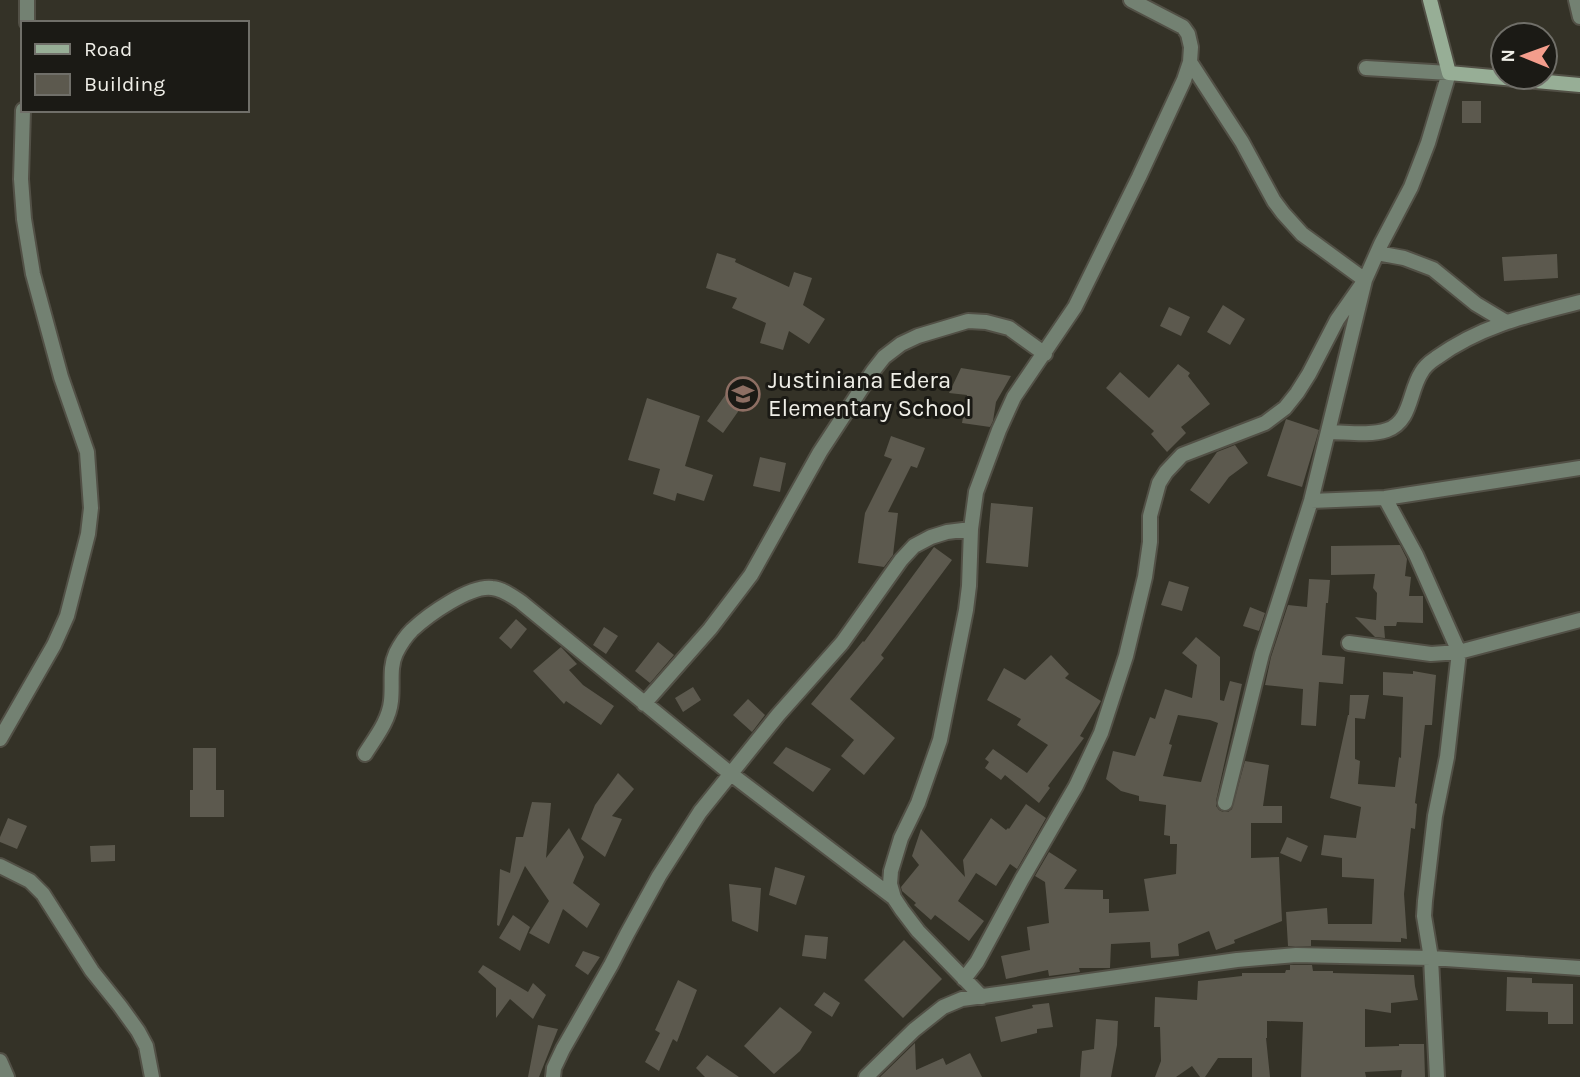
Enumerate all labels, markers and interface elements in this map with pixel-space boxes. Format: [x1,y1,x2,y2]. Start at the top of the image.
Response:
legend [21,21,248,112]
north arrow [1489,21,1559,91]
text: Road [84,37,132,61]
text: N [1497,49,1519,63]
text: Building [84,72,165,96]
place label: Justiniana Edera Elementary School [768,366,972,422]
school or university icon: Justiniana Edera Elementary School [724,375,762,413]

